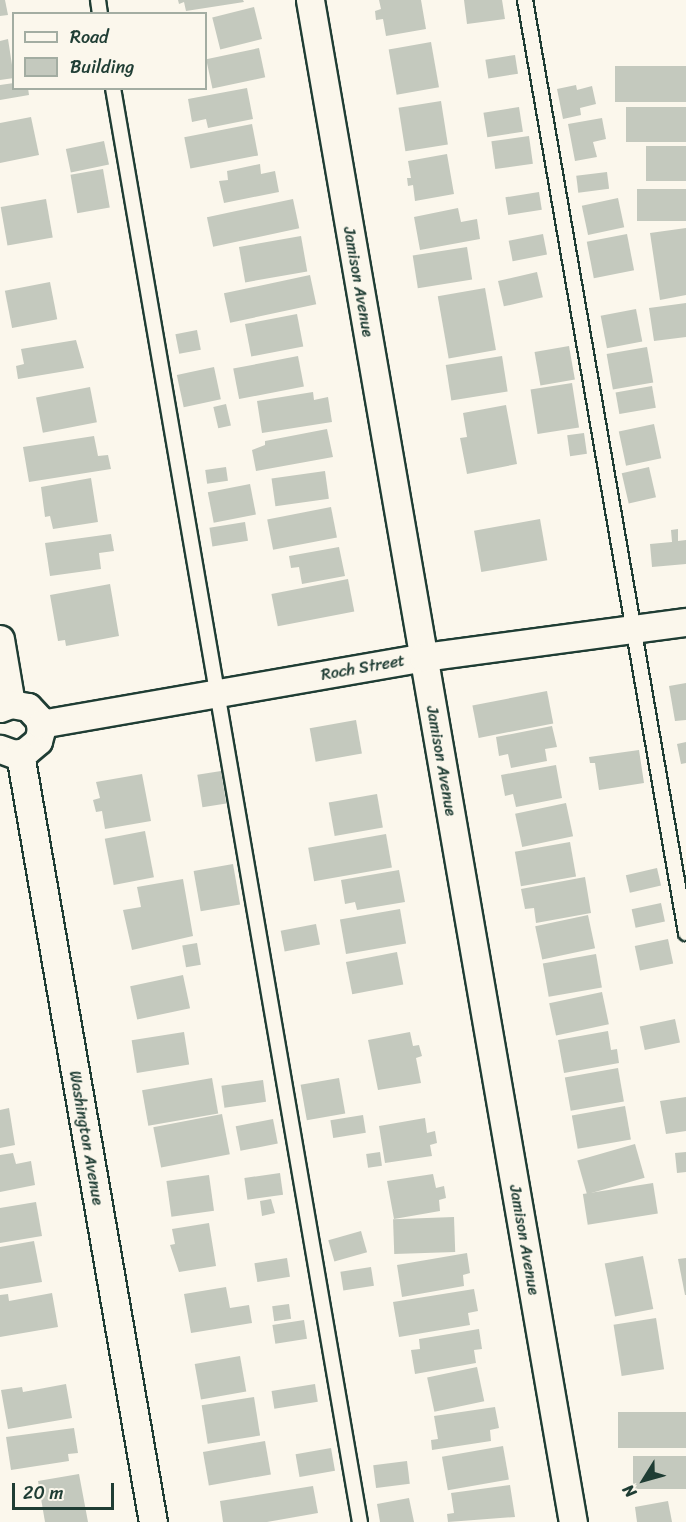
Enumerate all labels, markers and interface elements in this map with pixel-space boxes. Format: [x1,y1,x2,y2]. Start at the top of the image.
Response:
legend [12,12,207,90]
text: Road [70,21,109,53]
text: Building [70,51,134,83]
street label: Jamison Avenue [339,225,377,339]
street label: Roch Street [320,651,406,685]
street label: Jamison Avenue [422,704,460,818]
street label: Washington Avenue [65,1069,107,1207]
street label: Jamison Avenue [505,1183,543,1297]
north arrow [614,1450,674,1510]
scale bar [15,1471,117,1509]
text: 20 m [23,1477,63,1509]
text: N [614,1478,644,1504]

